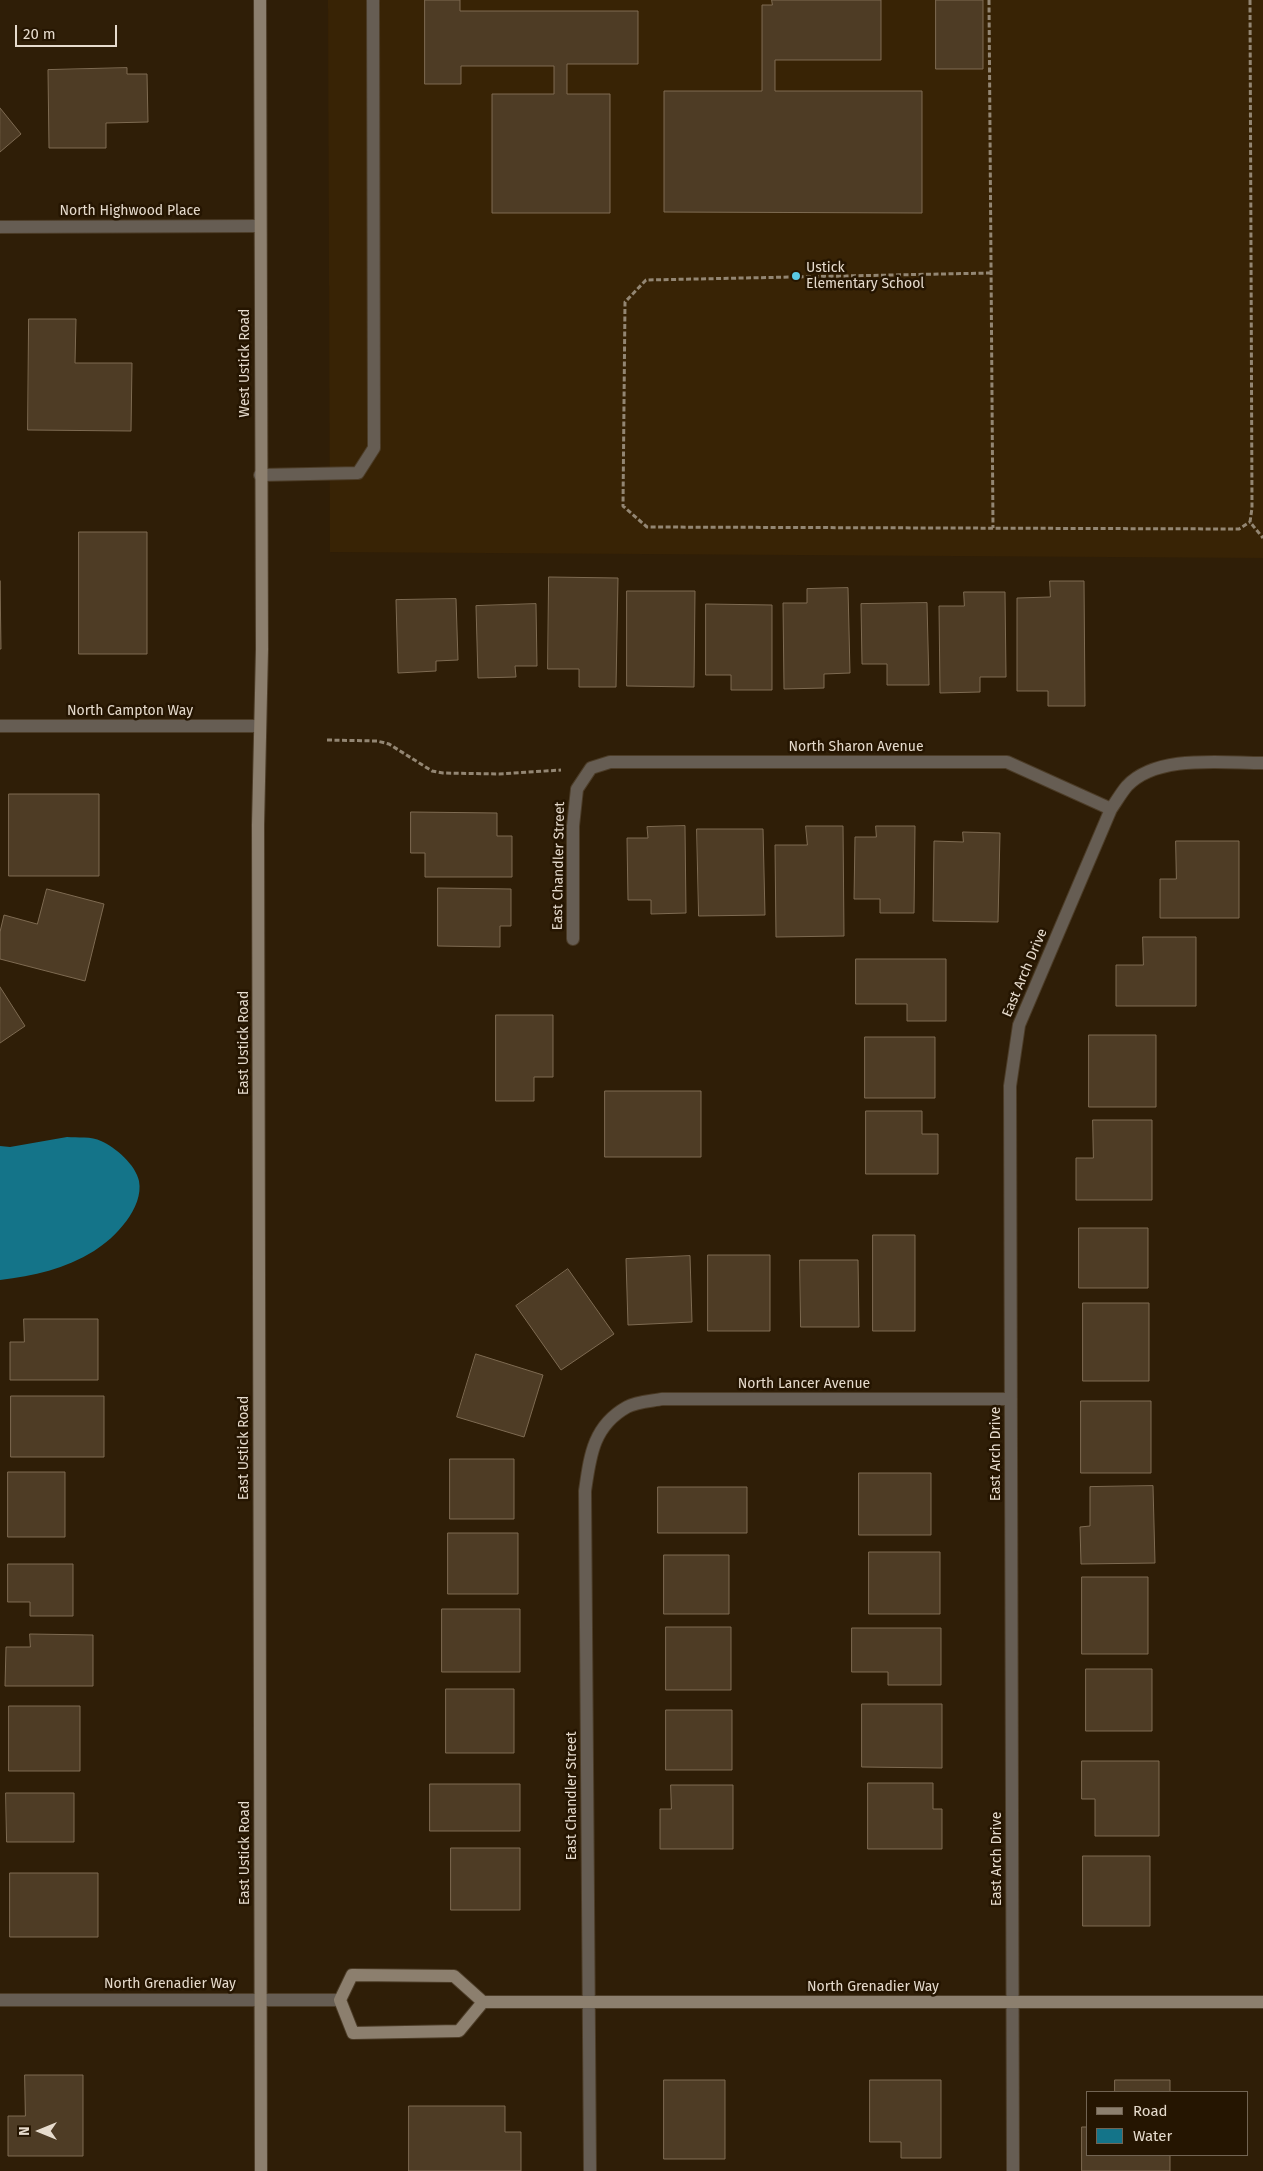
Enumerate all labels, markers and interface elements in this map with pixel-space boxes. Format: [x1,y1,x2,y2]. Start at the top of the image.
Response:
scale bar [18,15,120,47]
text: 20 m [23,25,56,43]
street label: North Highwood Place [59,203,201,219]
place label: Ustick Elementary School [806,260,924,292]
marker: Ustick Elementary School [790,270,802,282]
street label: West Ustick Road [237,309,253,417]
street label: North Campton Way [67,703,193,719]
street label: North Sharon Avenue [788,739,924,755]
street label: East Chandler Street [549,801,569,931]
street label: East Arch Drive [999,926,1051,1020]
street label: East Ustick Road [236,991,252,1095]
street label: North Lancer Avenue [738,1376,870,1392]
street label: East Ustick Road [236,1396,252,1500]
street label: East Arch Drive [988,1407,1004,1501]
street label: East Chandler Street [564,1732,580,1860]
street label: East Ustick Road [237,1801,253,1905]
street label: East Arch Drive [989,1812,1005,1906]
street label: North Grenadier Way [104,1976,236,1992]
street label: North Grenadier Way [807,1979,939,1995]
legend [1086,2091,1248,2156]
text: Road [1133,2102,1168,2120]
north arrow [15,2106,65,2156]
text: N [16,2126,33,2136]
text: Water [1133,2127,1172,2145]

